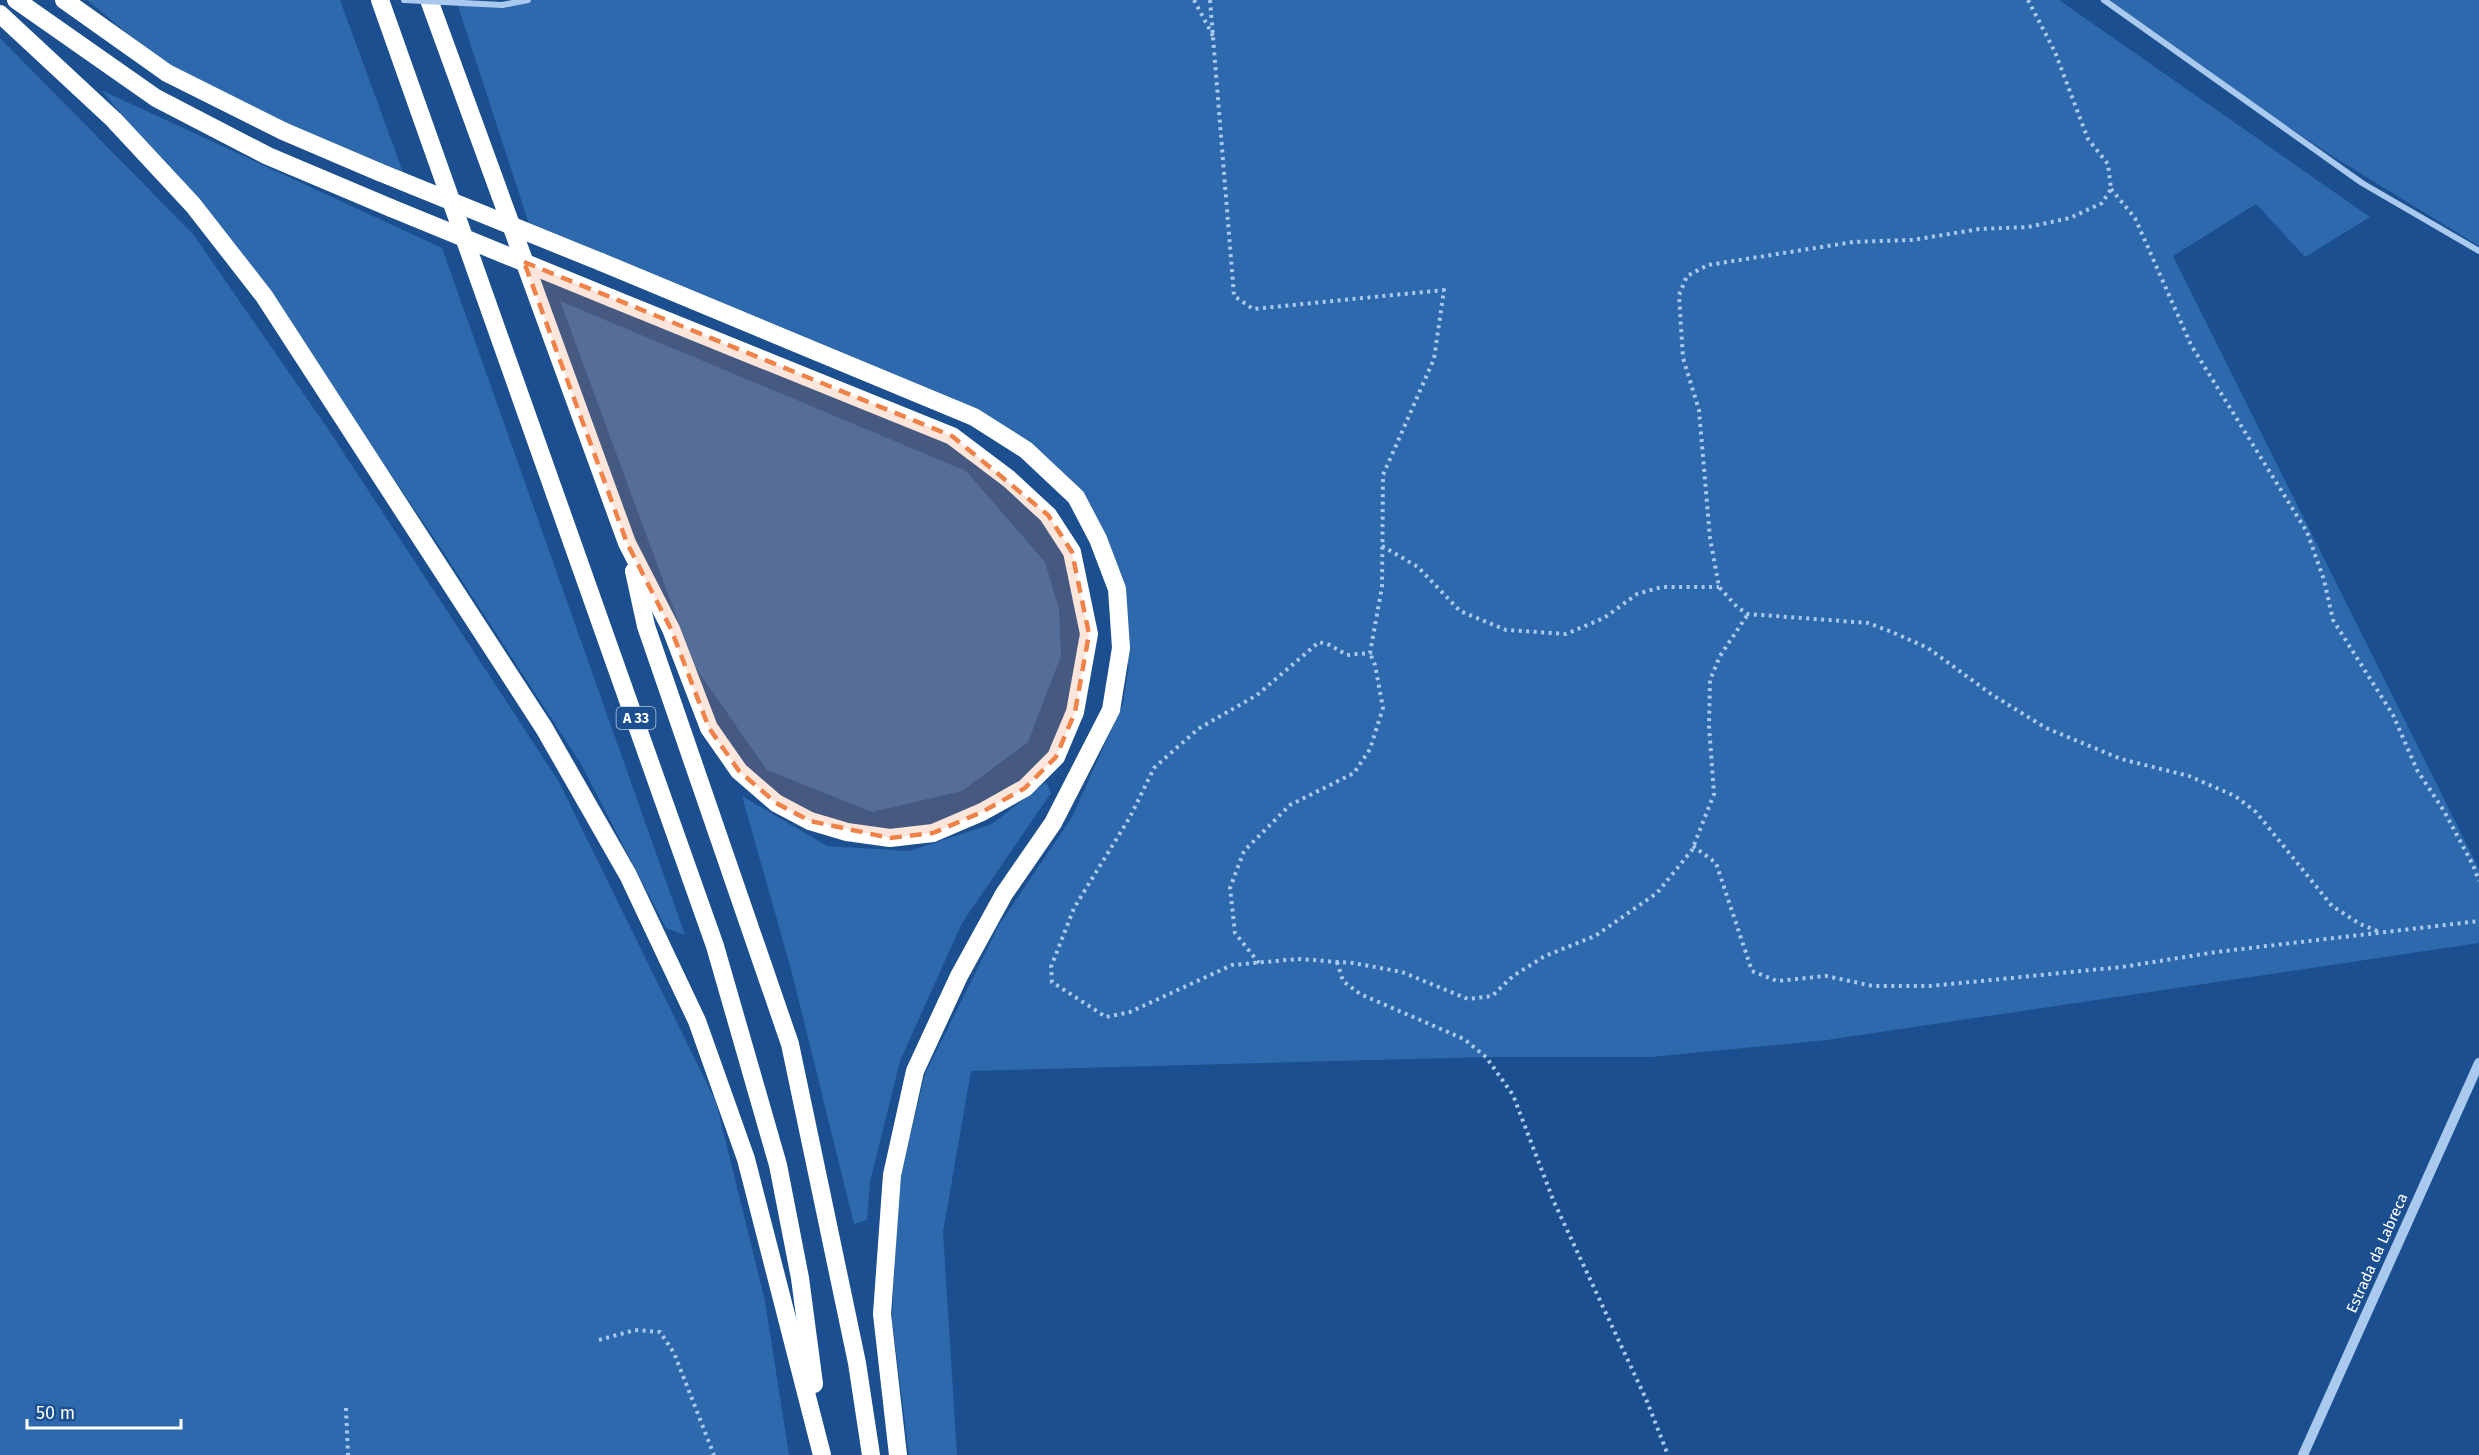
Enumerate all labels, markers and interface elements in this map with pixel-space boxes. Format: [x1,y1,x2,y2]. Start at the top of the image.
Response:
road number: A 33 [616,707,656,729]
street label: Estrada da Labreca [2343,1190,2411,1316]
scale bar [27,1392,182,1430]
text: 50 m [36,1402,75,1424]

